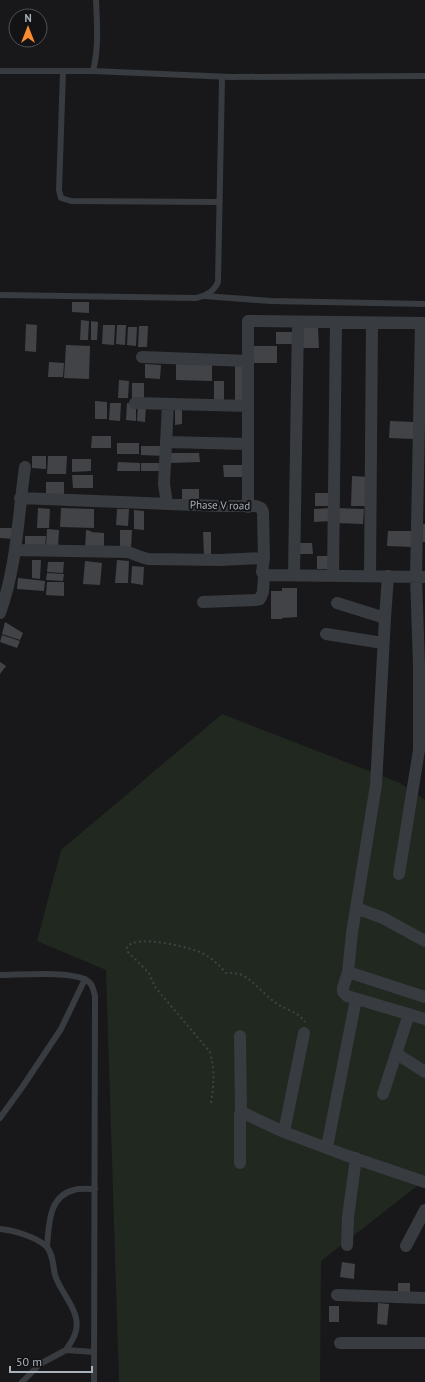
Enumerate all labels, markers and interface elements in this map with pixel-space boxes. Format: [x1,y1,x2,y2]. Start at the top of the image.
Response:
north arrow [8,8,48,48]
text: N [24,11,32,25]
street label: Phase V road [190,497,250,513]
scale bar [10,1348,92,1374]
text: 50 m [16,1354,42,1369]

